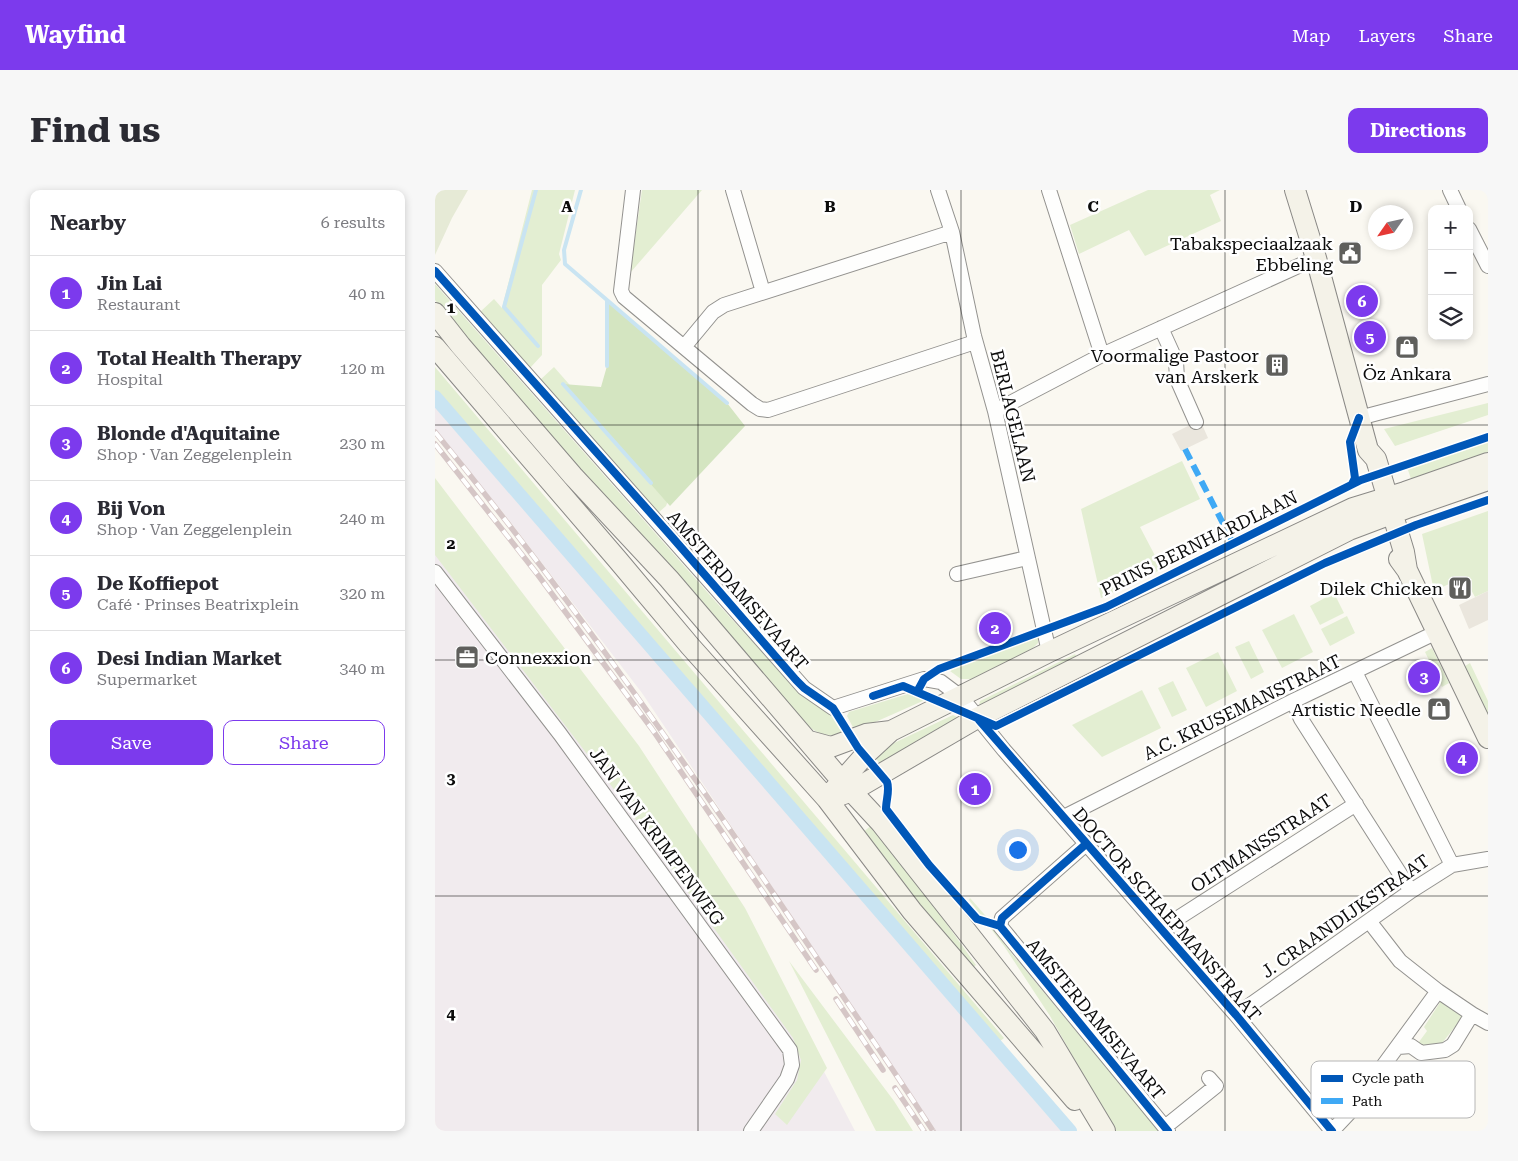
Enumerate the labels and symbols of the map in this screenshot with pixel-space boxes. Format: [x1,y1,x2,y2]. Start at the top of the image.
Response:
text: A [561,197,573,216]
text: B [824,197,836,216]
text: C [1087,197,1099,216]
text: D [1350,197,1363,216]
north arrow [1368,205,1413,250]
place label: Tabakspeciaalzaak Ebbeling [1170,233,1334,275]
public building icon: Tabakspeciaalzaak Ebbeling [1337,240,1363,266]
pin: 6 [1346,282,1378,320]
text: 1 [447,298,456,317]
pin: 5 [1354,318,1386,356]
shop icon: Öz Ankara [1394,334,1420,360]
place label: Voormalige Pastoor van Arskerk [1091,345,1259,387]
street label: BERLAGELAAN [986,347,1040,485]
building icon: Voormalige Pastoor van Arskerk [1264,352,1290,378]
place label: Öz Ankara [1363,363,1452,384]
street label: PRINS BERNHARDLAAN [1097,486,1301,600]
street label: AMSTERDAMSEVAART [663,506,813,674]
text: 2 [447,534,456,553]
restaurant icon: Dilek Chicken [1447,575,1473,601]
place label: Dilek Chicken [1319,578,1443,599]
pin: 2 [979,609,1011,647]
office icon: Connexxion [454,644,480,670]
place label: Connexxion [485,647,592,668]
street label: A.C. KRUSEMANSTRAAT [1140,650,1344,764]
pin: 3 [1408,658,1440,696]
shop icon: Artistic Needle [1426,696,1452,722]
place label: Artistic Needle [1291,699,1421,720]
pin: 4 [1446,739,1478,777]
street label: JAN VAN KRIMPENWEG [585,743,729,929]
text: 3 [447,769,456,788]
pin: 1 [959,770,991,808]
street label: OLTMANSSTRAAT [1186,789,1336,897]
street label: DOCTOR SCHAEPMANSTRAAT [1069,803,1265,1025]
your location [1005,837,1031,863]
street label: J. CRAANDIJKSTRAAT [1257,850,1433,982]
street label: AMSTERDAMSEVAART [1022,934,1170,1104]
text: 4 [447,1004,456,1023]
legend [1311,1061,1475,1118]
text: Cycle path [1352,1070,1424,1086]
text: Path [1352,1093,1382,1109]

